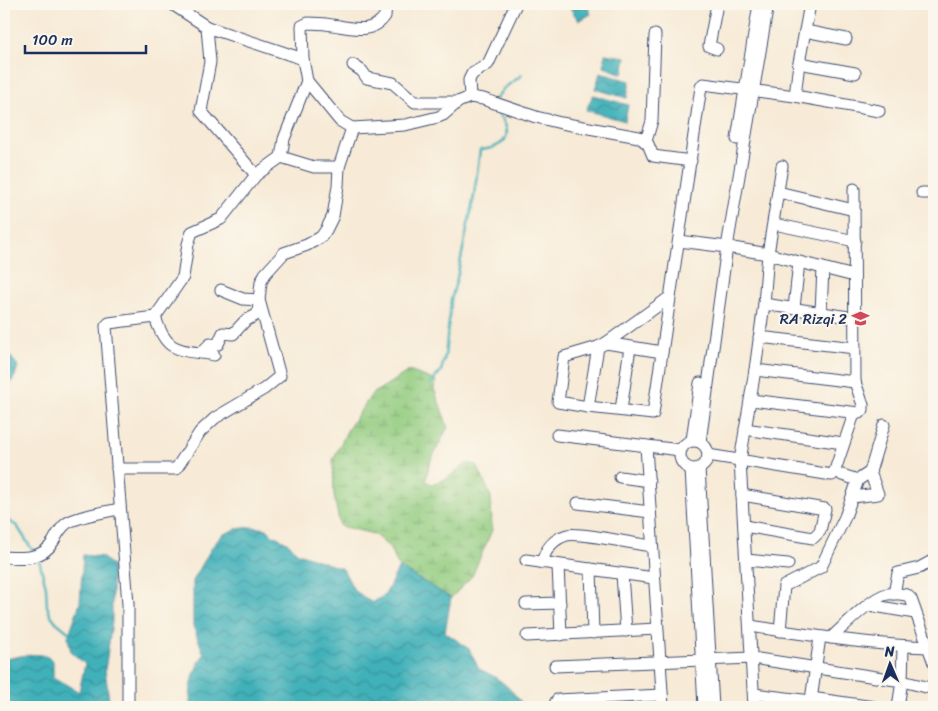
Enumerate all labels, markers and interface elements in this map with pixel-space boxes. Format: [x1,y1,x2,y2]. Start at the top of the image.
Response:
scale bar [25,22,146,54]
text: 100 m [32,27,73,53]
place label: RA Rizqi 2 [780,306,847,332]
school or university icon: RA Rizqi 2 [851,309,871,329]
north arrow [866,638,916,688]
text: N [883,639,895,664]

